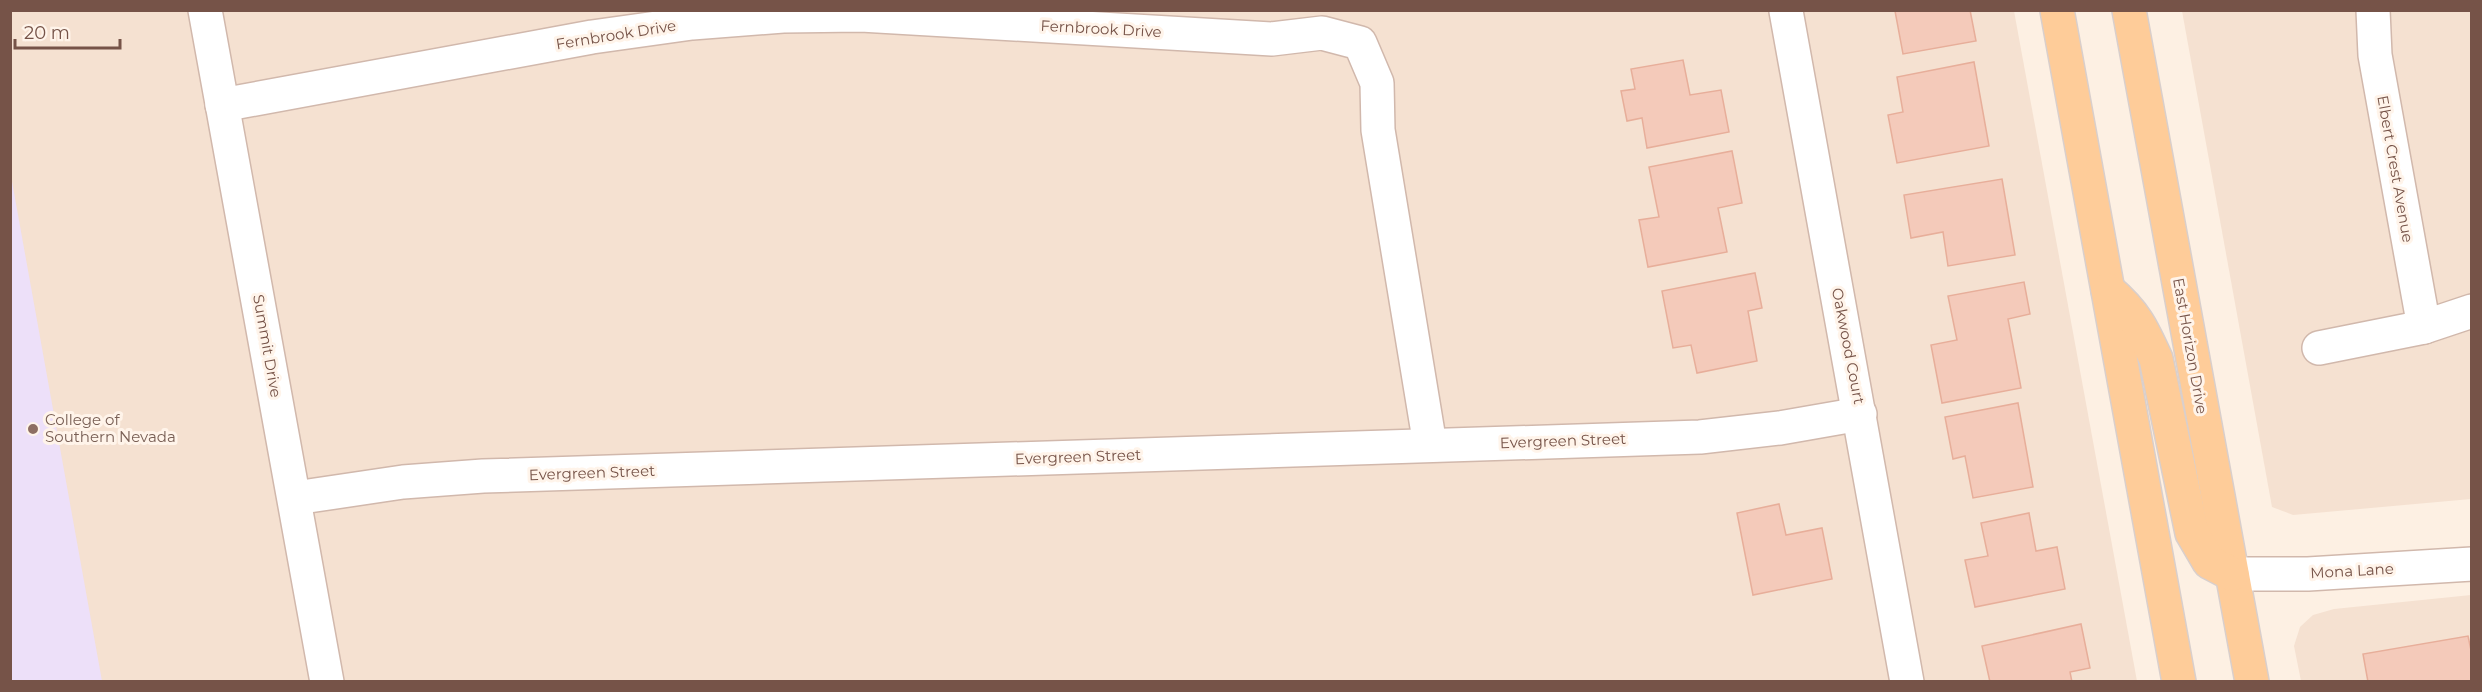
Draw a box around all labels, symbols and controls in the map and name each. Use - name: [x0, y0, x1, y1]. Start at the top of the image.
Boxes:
- scale bar: [15, 12, 120, 50]
- street label: Fernbrook Drive: [555, 16, 677, 53]
- street label: Fernbrook Drive: [1040, 16, 1162, 41]
- text: 20 m: [24, 22, 70, 44]
- street label: Elbert Crest Avenue: [2373, 94, 2418, 244]
- street label: East Horizon Drive: [2169, 276, 2212, 415]
- street label: Oakwood Court: [1828, 286, 1869, 406]
- street label: Summit Drive: [249, 293, 286, 399]
- place label: College of Southern Nevada: [45, 410, 176, 446]
- marker: College of Southern Nevada: [26, 422, 40, 436]
- street label: Evergreen Street: [1500, 429, 1626, 452]
- street label: Evergreen Street: [1015, 445, 1141, 468]
- street label: Evergreen Street: [529, 461, 655, 484]
- street label: Mona Lane: [2310, 559, 2394, 582]

